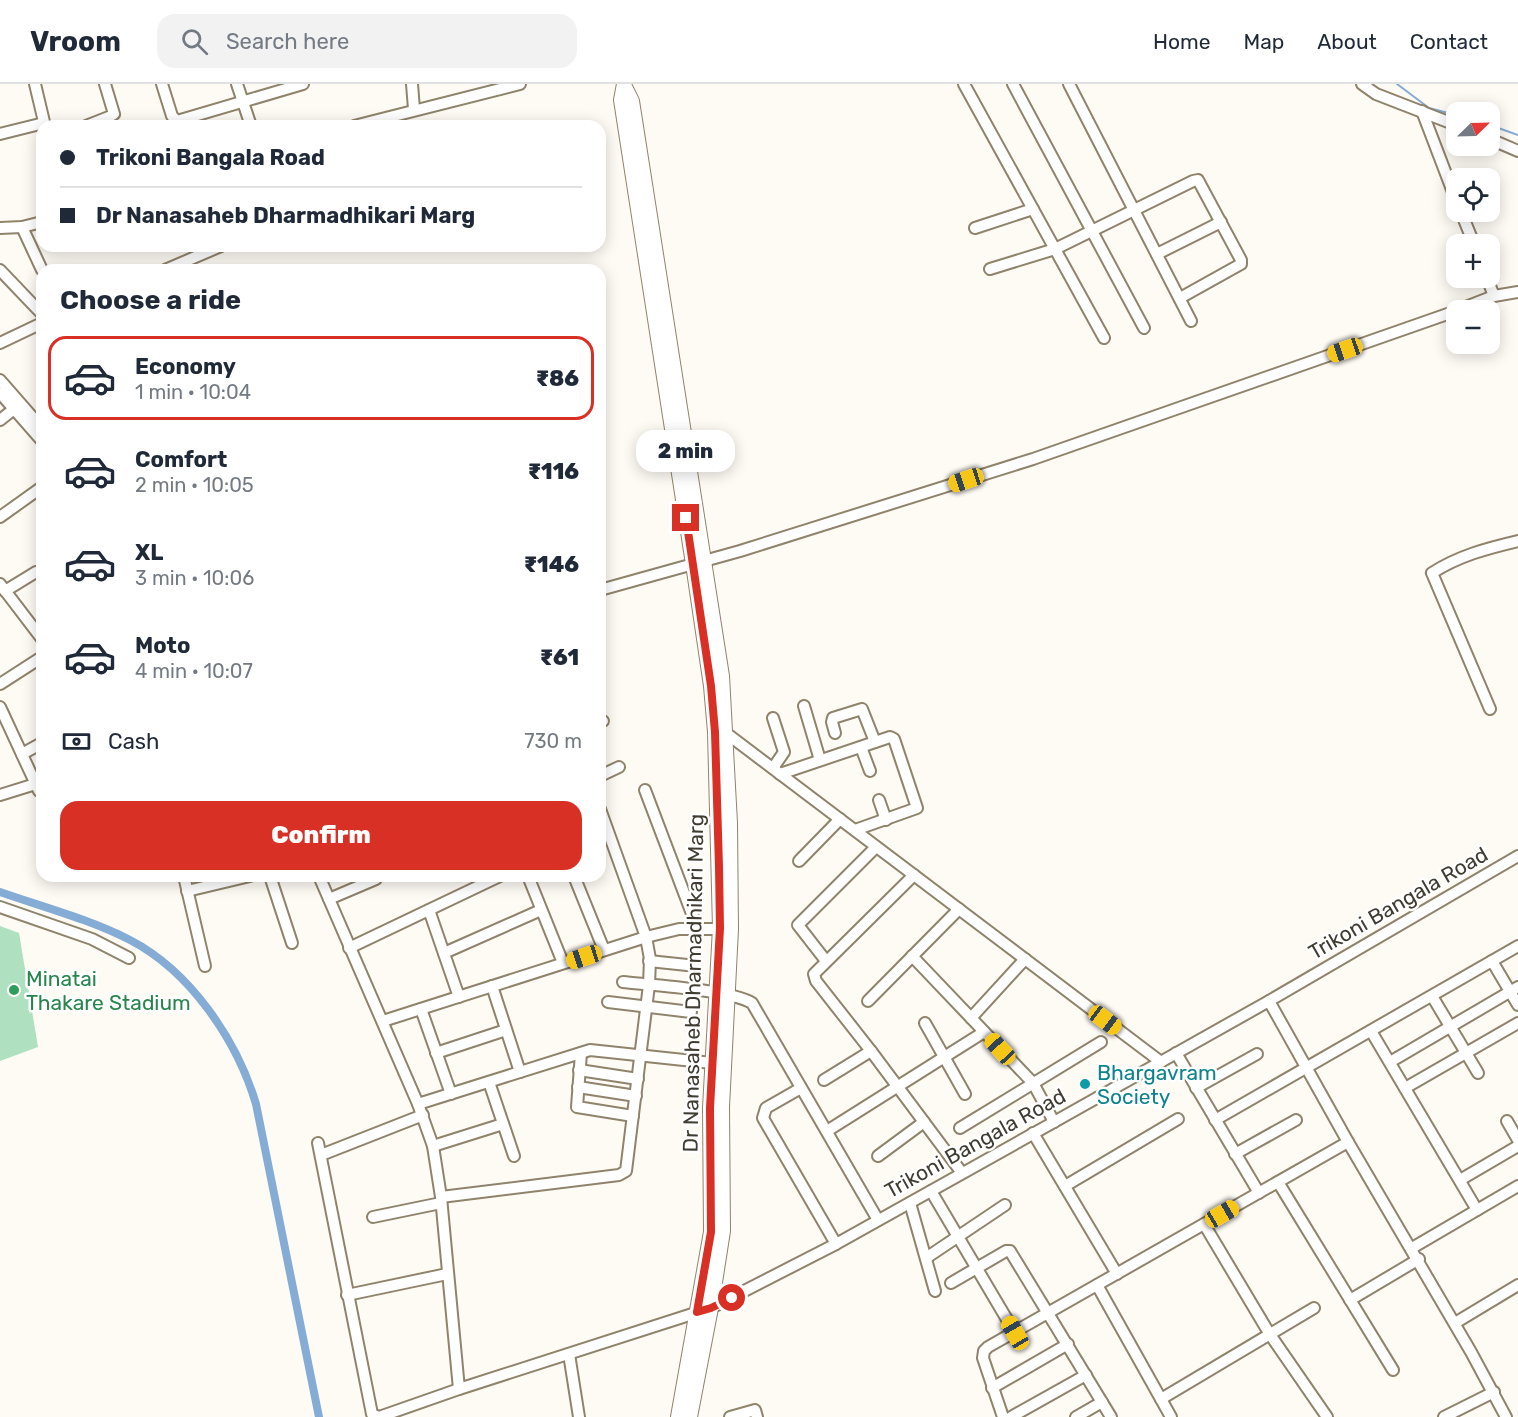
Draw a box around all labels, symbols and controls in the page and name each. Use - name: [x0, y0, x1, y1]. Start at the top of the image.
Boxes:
- search box: [157, 14, 577, 68]
- text: Vroom: [30, 25, 121, 58]
- icon: search: [178, 25, 211, 58]
- text: Search here: [226, 28, 349, 55]
- text: Home: [1153, 29, 1210, 54]
- text: Map: [1243, 29, 1284, 54]
- text: About: [1317, 29, 1377, 54]
- text: Contact: [1410, 29, 1488, 54]
- north arrow: [1446, 102, 1500, 156]
- map controls: [1446, 102, 1500, 354]
- text: Trikoni Bangala Road: [96, 144, 325, 171]
- button: locate: [1446, 168, 1500, 222]
- text: Dr Nanasaheb Dharmadhikari Marg: [96, 202, 475, 229]
- button: +: [1446, 234, 1500, 288]
- text: Choose a ride: [60, 284, 241, 316]
- button: −: [1446, 300, 1500, 354]
- car: [1325, 336, 1365, 364]
- icon: car: [63, 351, 117, 405]
- text: Economy: [135, 353, 236, 380]
- text: ₹86: [536, 365, 579, 392]
- text: 1 min · 10:04: [135, 380, 251, 404]
- callout: 2 min: [636, 431, 736, 473]
- text: 2 min: [658, 439, 713, 463]
- icon: car: [63, 444, 117, 498]
- text: Comfort: [135, 446, 227, 473]
- text: ₹116: [528, 458, 579, 485]
- car: [946, 466, 986, 494]
- text: 2 min · 10:05: [135, 473, 254, 497]
- route end: [672, 504, 699, 531]
- icon: car: [63, 537, 117, 591]
- text: XL: [135, 539, 163, 566]
- text: ₹146: [524, 551, 579, 578]
- text: 3 min · 10:06: [135, 566, 254, 590]
- icon: car: [63, 630, 117, 684]
- text: Moto: [135, 632, 190, 659]
- text: ₹61: [540, 644, 579, 671]
- text: 4 min · 10:07: [135, 659, 253, 683]
- icon: cash: [60, 725, 93, 758]
- text: Cash: [108, 728, 159, 755]
- text: 730 m: [524, 729, 582, 753]
- button: Confirm: [60, 801, 582, 870]
- street label: Dr Nanasaheb Dharmadhikari Marg: [678, 814, 708, 1152]
- street label: Trikoni Bangala Road: [1304, 841, 1492, 965]
- car: [564, 943, 604, 971]
- place label: Minatai Thakare Stadium: [26, 966, 191, 1015]
- marker: Minatai Thakare Stadium: [7, 983, 21, 997]
- car: [1085, 1002, 1125, 1038]
- car: [981, 1030, 1019, 1068]
- place label: Bhargavram Society: [1097, 1060, 1217, 1109]
- marker: Bhargavram Society: [1078, 1077, 1092, 1091]
- street label: Trikoni Bangala Road: [880, 1083, 1070, 1203]
- car: [1202, 1197, 1242, 1231]
- route start: [718, 1284, 745, 1311]
- car: [998, 1313, 1032, 1353]

